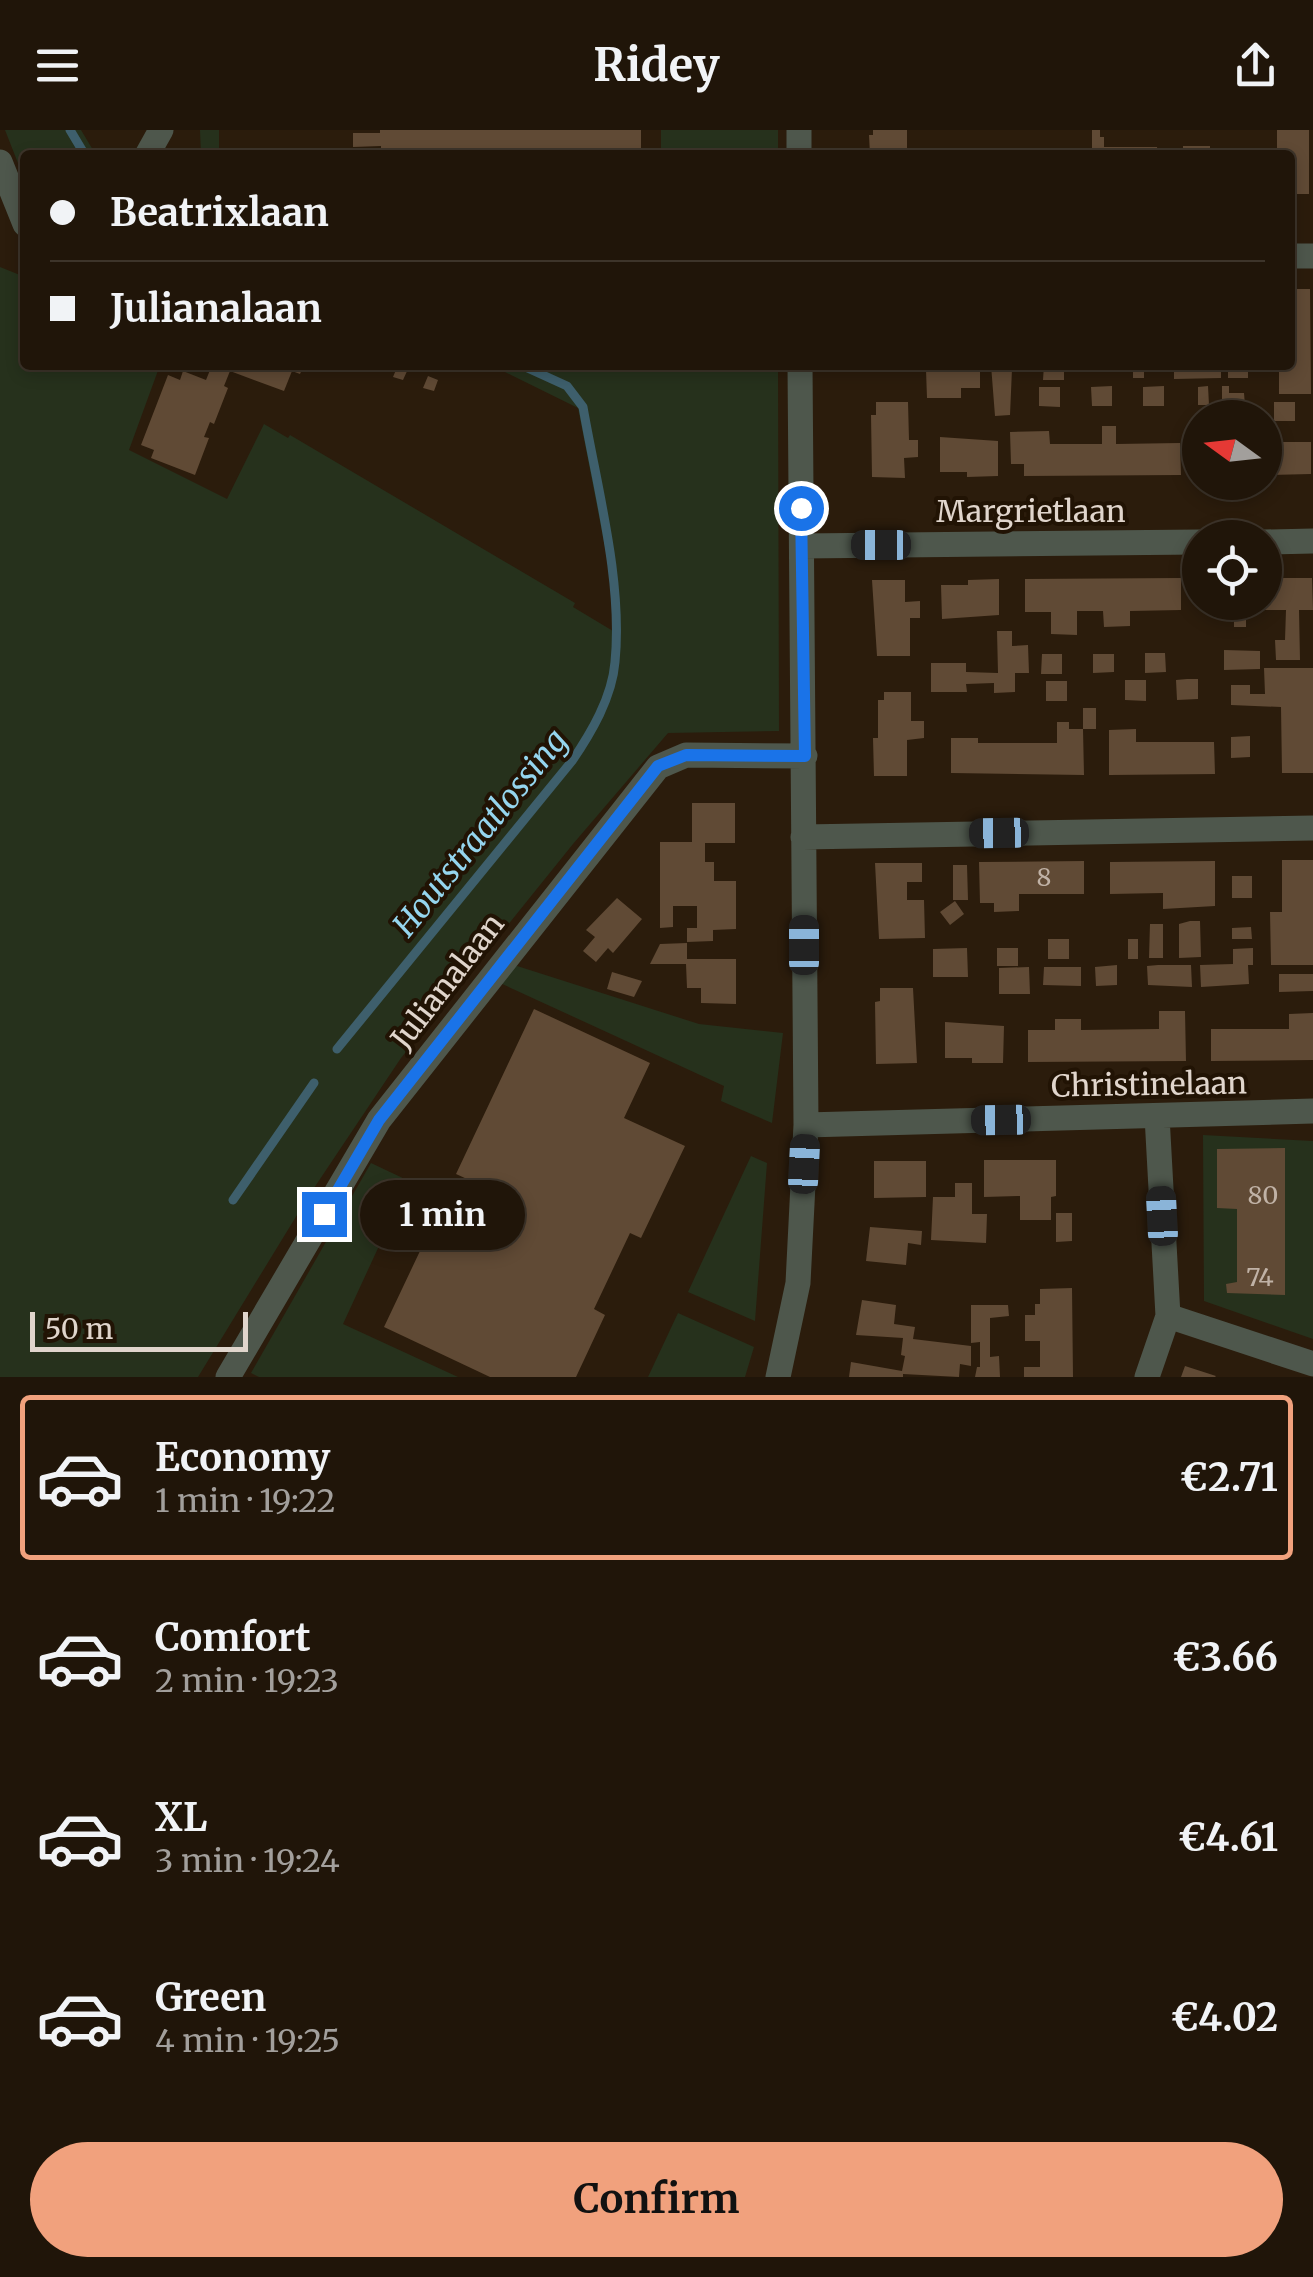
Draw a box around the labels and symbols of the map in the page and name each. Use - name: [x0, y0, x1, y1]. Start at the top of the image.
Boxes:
- north arrow: [1182, 400, 1282, 500]
- route start: [779, 486, 824, 531]
- street label: Margrietlaan: [936, 492, 1126, 530]
- car: [851, 530, 911, 560]
- water label: Houtstraatlossing: [384, 721, 576, 945]
- car: [969, 817, 1029, 849]
- house number: 8: [1037, 861, 1051, 893]
- street label: Julianalaan: [382, 906, 512, 1057]
- car: [789, 915, 819, 975]
- street label: Christinelaan: [1051, 1063, 1247, 1105]
- car: [971, 1104, 1031, 1136]
- car: [787, 1133, 821, 1195]
- callout: 1 min: [359, 1179, 524, 1249]
- house number: 80: [1248, 1179, 1278, 1211]
- car: [1145, 1185, 1179, 1247]
- route end: [302, 1192, 347, 1237]
- house number: 74: [1246, 1261, 1274, 1293]
- scale bar: [30, 1307, 248, 1352]

